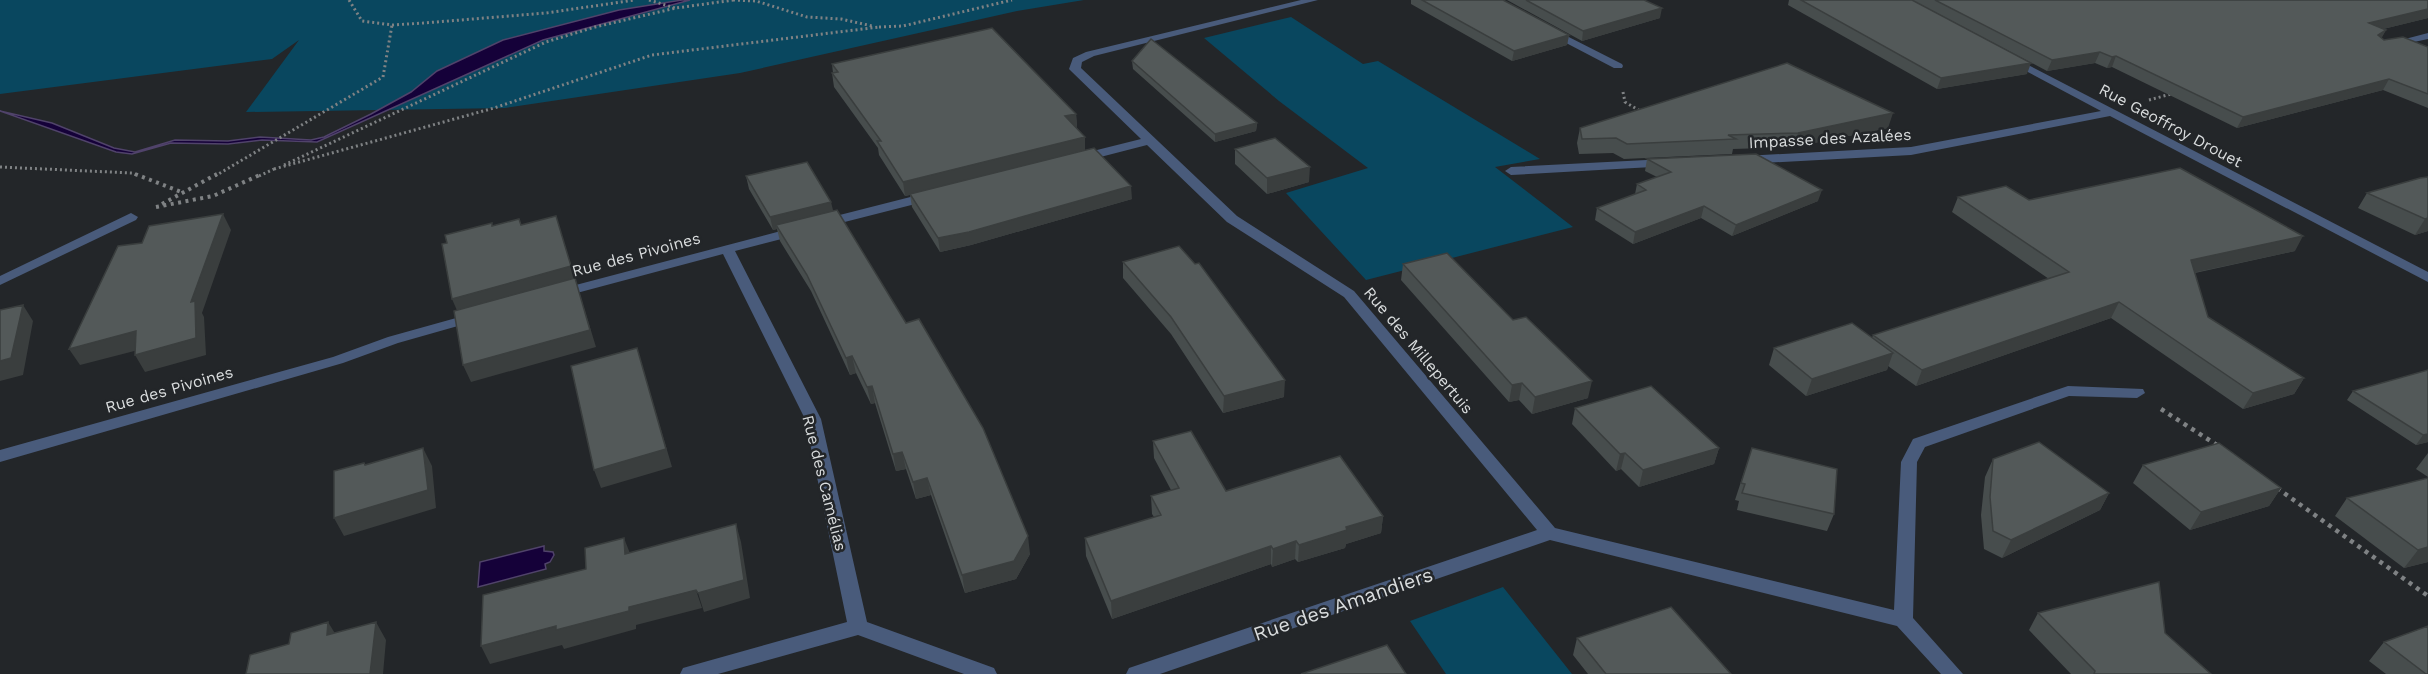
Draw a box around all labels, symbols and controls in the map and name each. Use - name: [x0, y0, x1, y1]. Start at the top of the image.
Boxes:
- street label: Rue Geoffroy Drouet: [2096, 80, 2246, 171]
- street label: Impasse des Azalées: [1748, 125, 1912, 152]
- street label: Rue des Pivoines: [570, 228, 702, 281]
- street label: Rue des Millepertuis: [1360, 283, 1477, 418]
- street label: Rue des Pivoines: [103, 362, 235, 417]
- street label: Rue des Camélias: [798, 413, 851, 553]
- street label: Rue des Amandiers: [1250, 562, 1436, 646]

